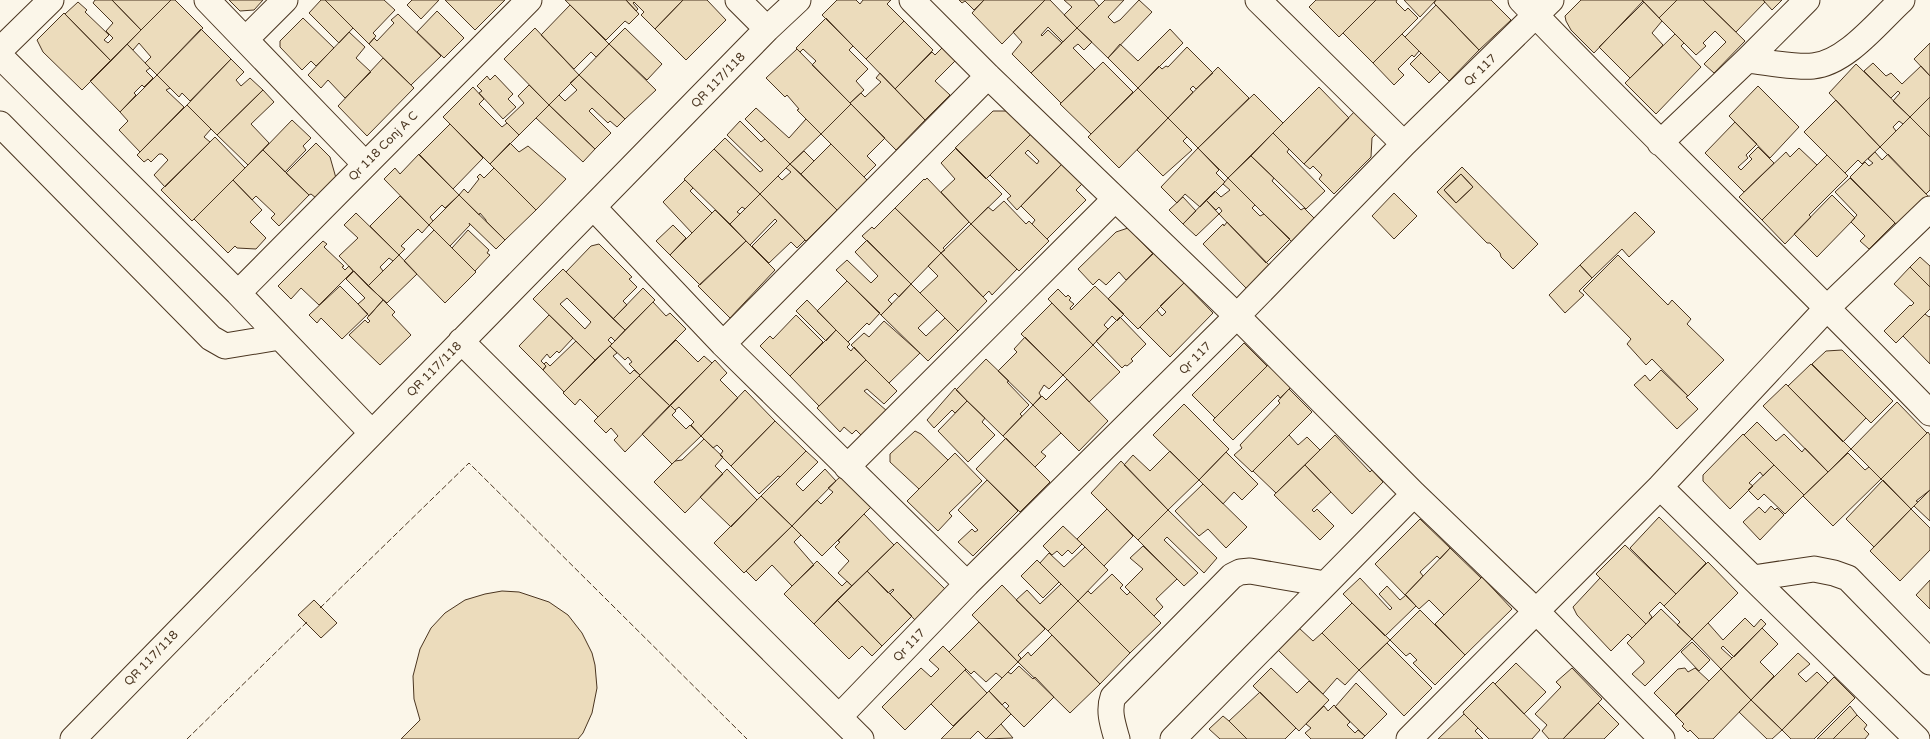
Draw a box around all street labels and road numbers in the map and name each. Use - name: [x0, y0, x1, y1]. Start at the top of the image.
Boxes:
- street label: QR 117/118: [688, 49, 748, 111]
- street label: Qr 117: [1461, 51, 1499, 89]
- street label: Qr 118 Conj A C: [345, 108, 421, 184]
- street label: QR 117/118: [404, 339, 464, 399]
- street label: Qr 117: [1176, 339, 1214, 377]
- street label: Qr 117: [890, 626, 928, 664]
- street label: QR 117/118: [121, 627, 181, 689]

